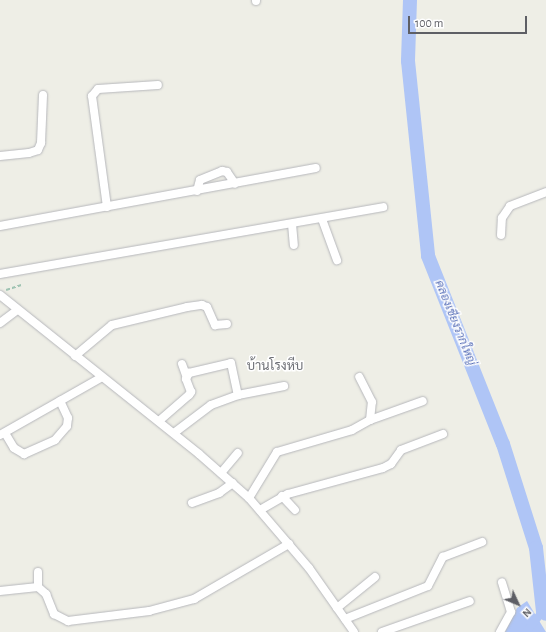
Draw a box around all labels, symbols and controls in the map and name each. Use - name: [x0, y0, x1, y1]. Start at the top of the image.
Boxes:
- scale bar: [410, 8, 529, 34]
- text: 100 m: [415, 17, 443, 29]
- water label: คลองเชียงรากใหญ่: [431, 278, 479, 368]
- district label: บ้านโรงหีบ: [247, 359, 303, 375]
- north arrow: [498, 584, 538, 624]
- text: N: [520, 606, 534, 619]

